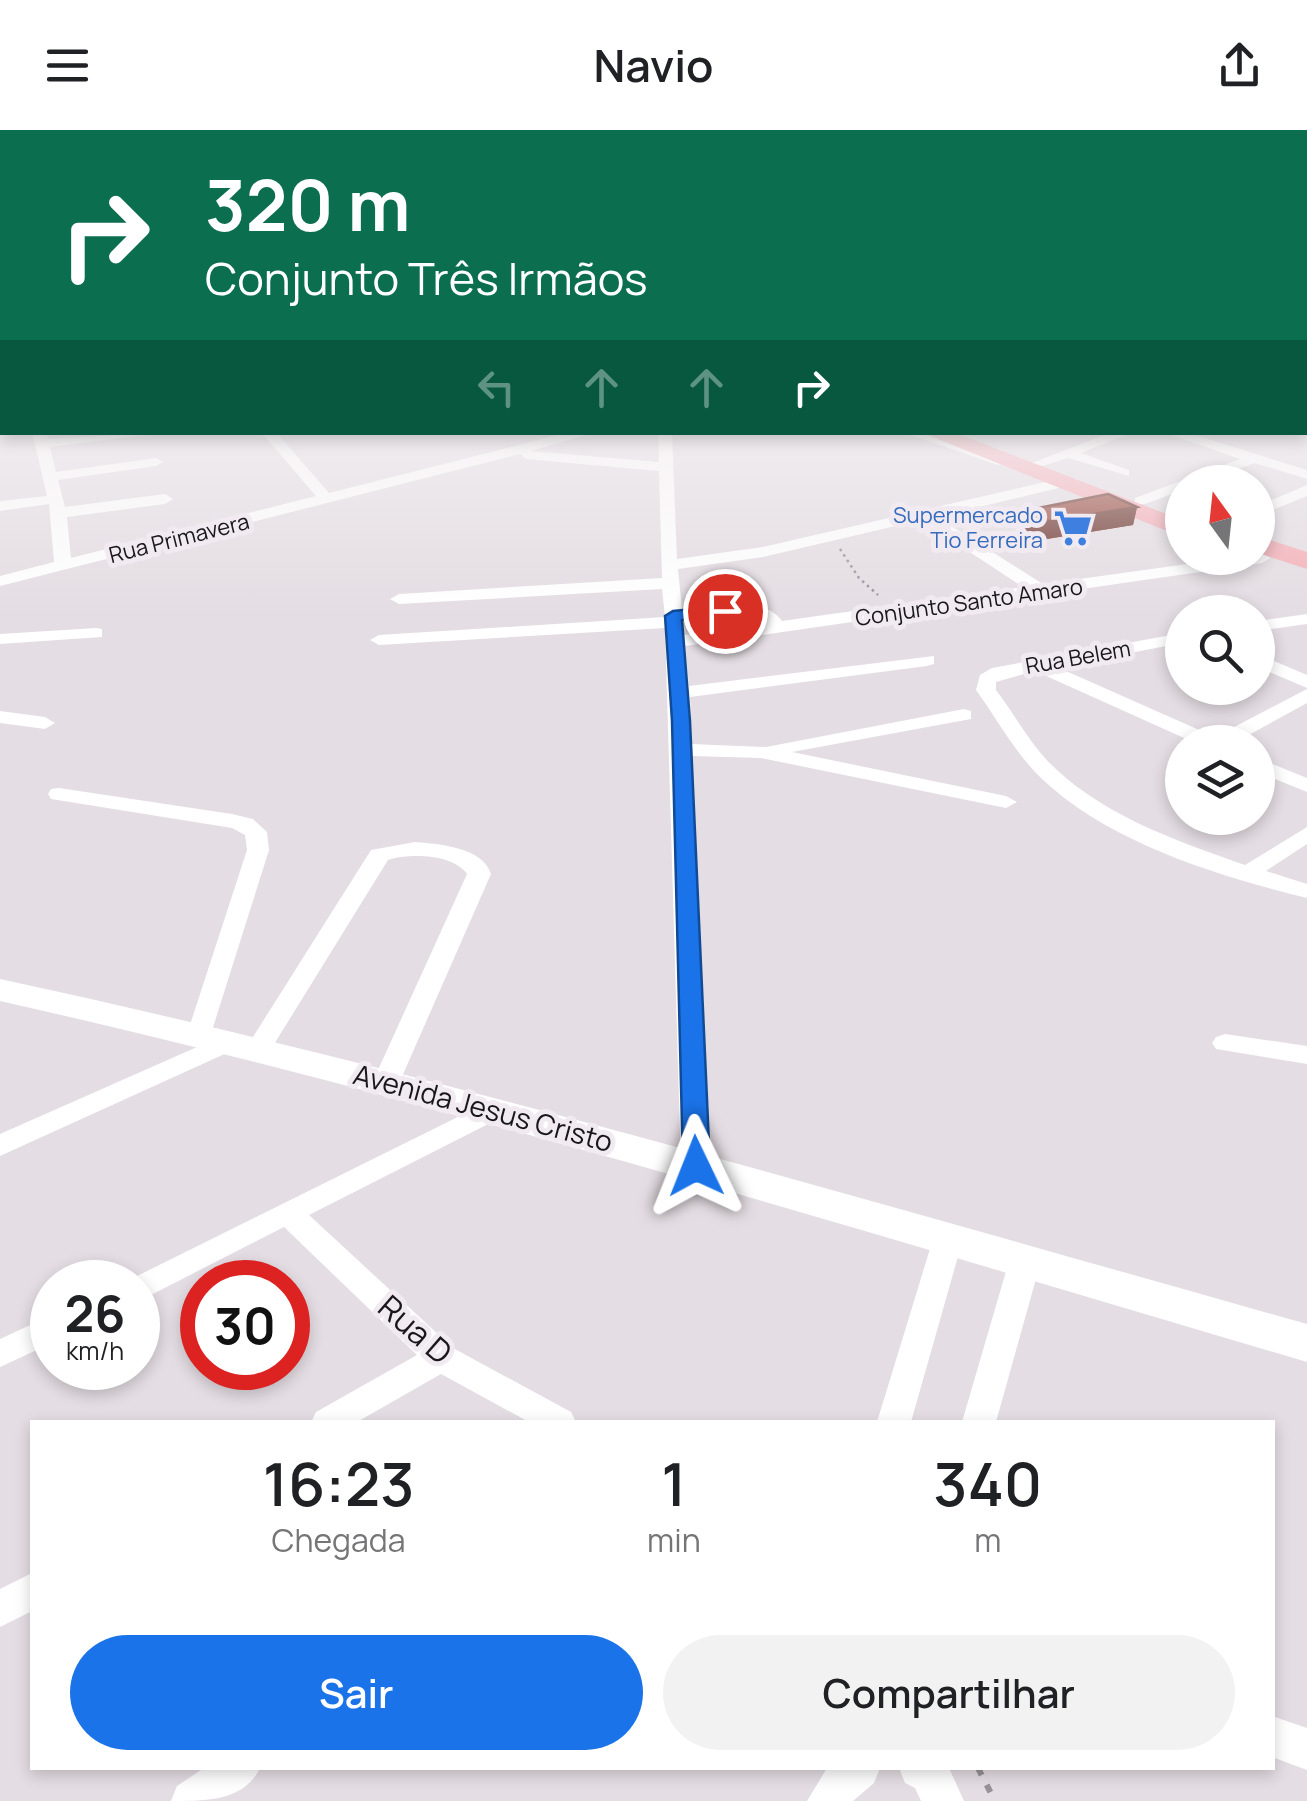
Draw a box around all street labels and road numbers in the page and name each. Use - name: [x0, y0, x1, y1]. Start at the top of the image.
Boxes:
- street label: Rua Primavera: [106, 506, 252, 570]
- street label: Conjunto Santo Amaro: [853, 571, 1085, 633]
- street label: Rua Belem: [1023, 633, 1133, 681]
- street label: Avenida Jesus Cristo: [350, 1054, 617, 1160]
- street label: Rua D: [369, 1285, 462, 1374]

